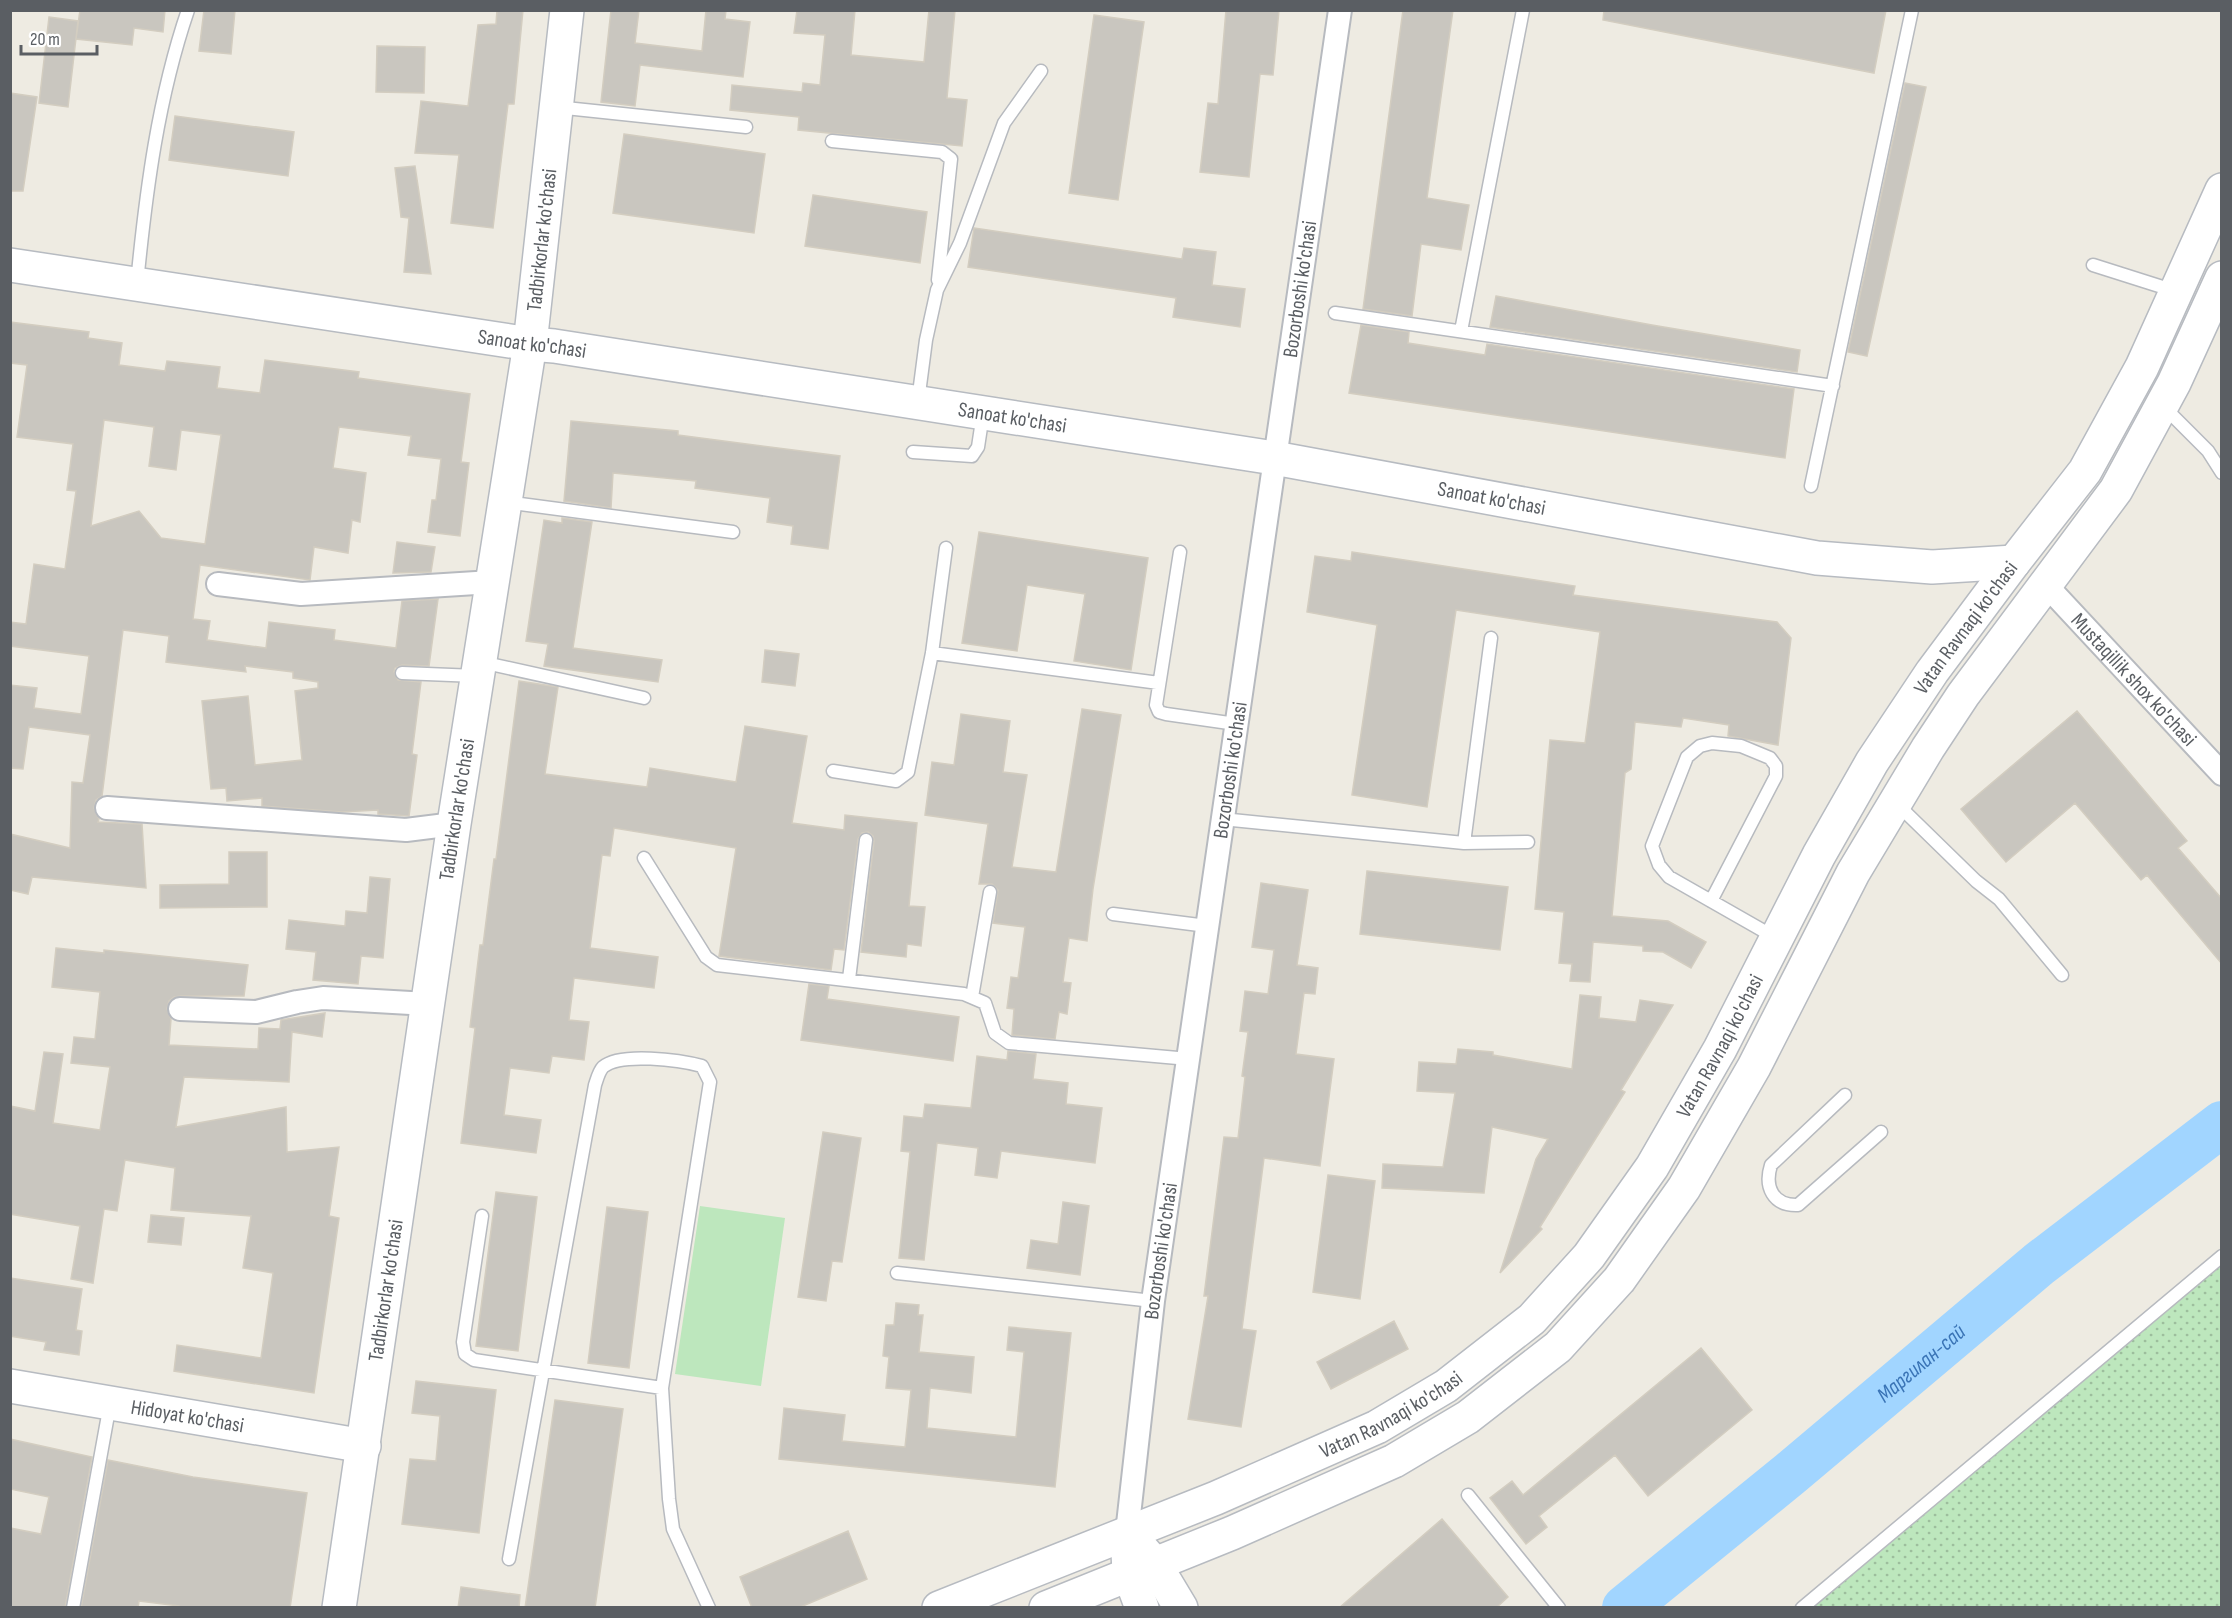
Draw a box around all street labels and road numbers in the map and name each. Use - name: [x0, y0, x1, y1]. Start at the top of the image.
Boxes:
- street label: Tadbirkorlar ko'chasi: [521, 167, 562, 313]
- street label: Bozorboshi ko'chasi: [1277, 219, 1322, 359]
- street label: Sanoat ko'chasi: [476, 324, 588, 363]
- street label: Sanoat ko'chasi: [957, 397, 1068, 438]
- street label: Sanoat ko'chasi: [1436, 476, 1548, 520]
- street label: Vatan Ravnaqi ko'chasi: [1908, 556, 2023, 699]
- street label: Mustaqillik shox ko'chasi: [2066, 608, 2202, 751]
- street label: Bozorboshi ko'chasi: [1208, 700, 1252, 840]
- street label: Tadbirkorlar ko'chasi: [433, 737, 480, 882]
- street label: Vatan Ravnaqi ko'chasi: [1671, 970, 1768, 1122]
- street label: Bozorboshi ko'chasi: [1139, 1181, 1182, 1321]
- street label: Tadbirkorlar ko'chasi: [363, 1218, 408, 1363]
- street label: Vatan Ravnaqi ko'chasi: [1316, 1366, 1467, 1463]
- street label: Hidoyat ko'chasi: [129, 1394, 246, 1438]

